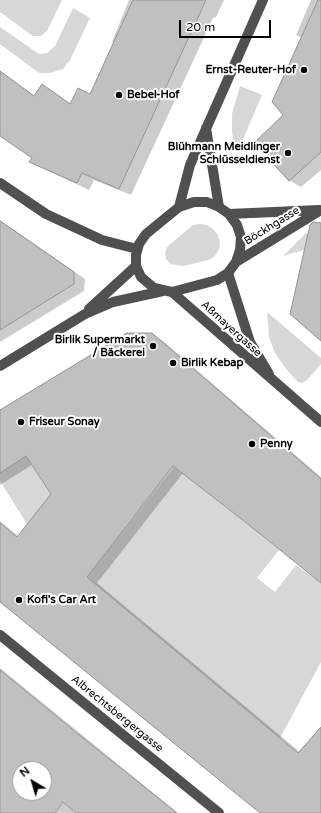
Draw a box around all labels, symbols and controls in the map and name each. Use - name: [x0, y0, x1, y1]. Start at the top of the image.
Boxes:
- scale bar: [181, 12, 273, 38]
- text: 20 m: [186, 20, 215, 34]
- place label: Ernst-Reuter-Hof: [205, 63, 296, 77]
- marker: Ernst-Reuter-Hof: [299, 65, 309, 75]
- place label: Bebel-Hof: [127, 88, 180, 102]
- marker: Bebel-Hof: [114, 90, 124, 100]
- place label: Blühmann Meidlinger Schlüsseldienst: [168, 140, 280, 166]
- marker: Blühmann Meidlinger Schlüsseldienst: [283, 148, 293, 158]
- street label: Böckhgasse: [242, 204, 302, 248]
- street label: Aßmayergasse: [198, 298, 264, 360]
- place label: Birlik Supermarkt / Bäckerei: [55, 333, 145, 359]
- marker: Birlik Supermarkt / Bäckerei: [148, 341, 158, 351]
- place label: Birlik Kebap: [181, 356, 243, 370]
- marker: Birlik Kebap: [168, 358, 178, 368]
- place label: Friseur Sonay: [29, 415, 100, 429]
- marker: Friseur Sonay: [16, 417, 26, 427]
- place label: Penny: [260, 437, 293, 451]
- marker: Penny: [247, 439, 257, 449]
- place label: Kofi's Car Art: [27, 593, 96, 607]
- marker: Kofi's Car Art: [14, 595, 24, 605]
- street label: Albrechtsbergergasse: [68, 673, 166, 755]
- north arrow: [12, 761, 52, 801]
- text: N: [17, 764, 32, 780]

